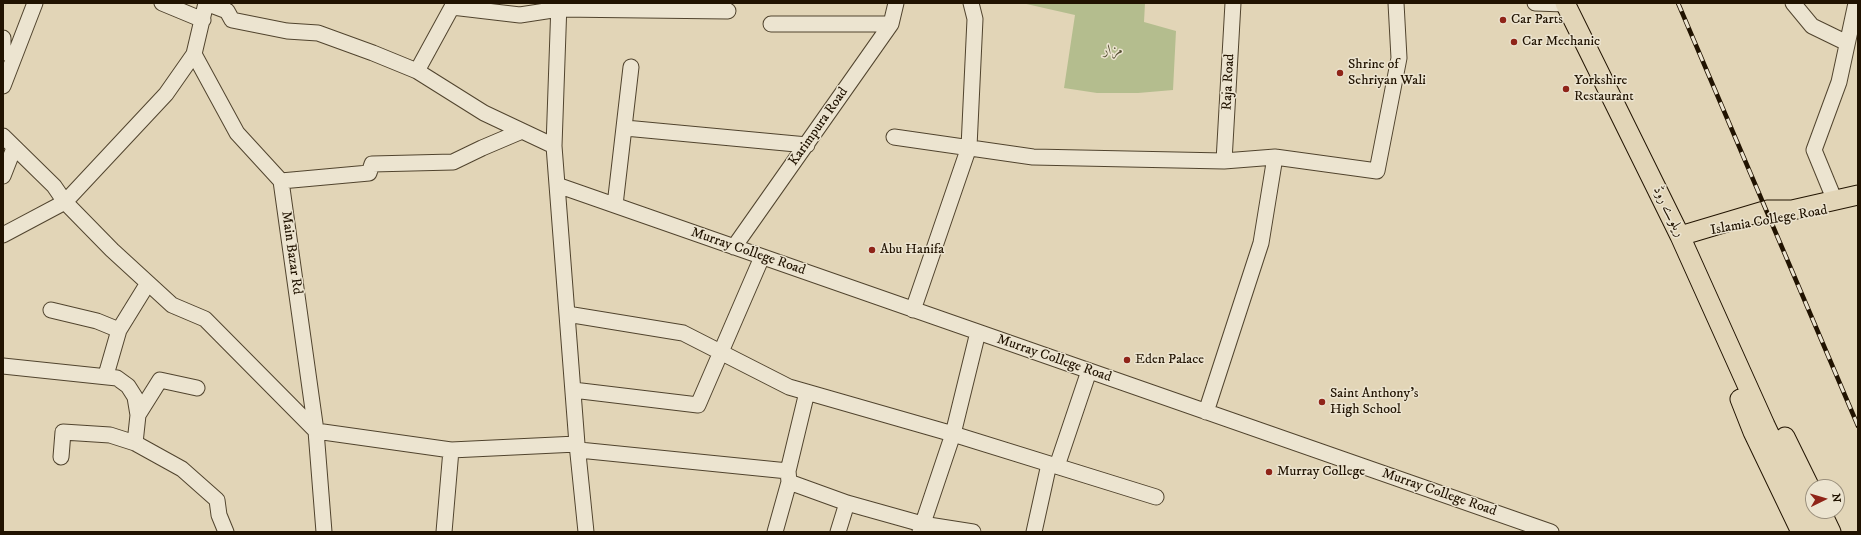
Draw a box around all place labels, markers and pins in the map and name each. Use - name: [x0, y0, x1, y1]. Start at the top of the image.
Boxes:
- place label: Car Parts: [1511, 12, 1563, 28]
- marker: Car Parts: [1498, 15, 1508, 25]
- place label: Car Mechanic: [1522, 34, 1600, 50]
- marker: Car Mechanic: [1509, 37, 1519, 47]
- place label: Shrine of Sehriyan Wali: [1348, 57, 1426, 90]
- marker: Shrine of Sehriyan Wali: [1335, 68, 1345, 78]
- place label: Yorkshire Restaurant: [1574, 73, 1634, 106]
- marker: Yorkshire Restaurant: [1561, 84, 1571, 94]
- place label: Abu Hanifa: [880, 242, 944, 258]
- marker: Abu Hanifa: [867, 245, 877, 255]
- place label: Eden Palace: [1135, 352, 1204, 368]
- marker: Eden Palace: [1122, 355, 1132, 365]
- place label: Saint Anthony's High School: [1330, 386, 1418, 418]
- marker: Saint Anthony's High School: [1317, 397, 1327, 407]
- place label: Murray College: [1277, 464, 1365, 480]
- marker: Murray College: [1264, 467, 1274, 477]

